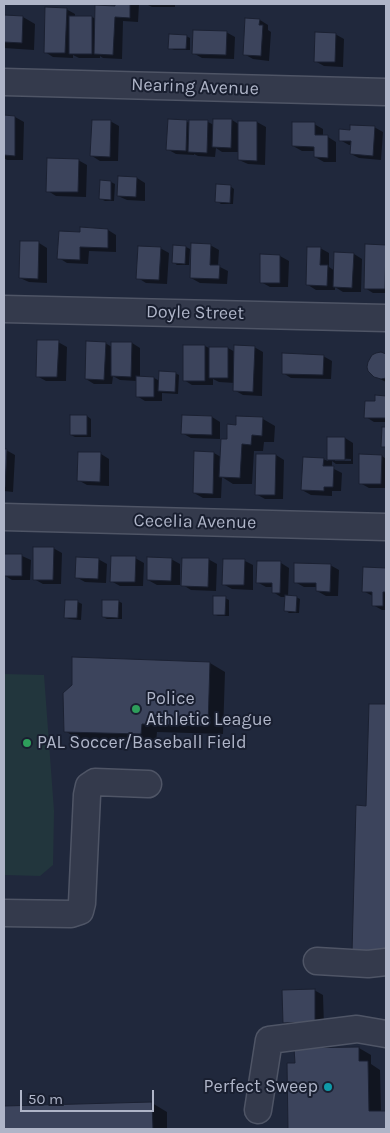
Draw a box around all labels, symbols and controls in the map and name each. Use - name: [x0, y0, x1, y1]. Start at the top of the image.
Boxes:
- street label: Nearing Avenue: [131, 74, 259, 100]
- street label: Doyle Street: [146, 301, 244, 325]
- street label: Cecelia Avenue: [134, 510, 256, 534]
- place label: Police Athletic League: [146, 688, 272, 731]
- marker: Police Athletic League: [130, 703, 142, 715]
- place label: PAL Soccer/Baseball Field: [37, 732, 247, 754]
- marker: PAL Soccer/Baseball Field: [21, 737, 33, 749]
- place label: Perfect Sweep: [204, 1076, 318, 1098]
- scale bar: [22, 1080, 156, 1112]
- marker: Perfect Sweep: [322, 1081, 334, 1093]
- text: 50 m: [28, 1090, 63, 1108]

